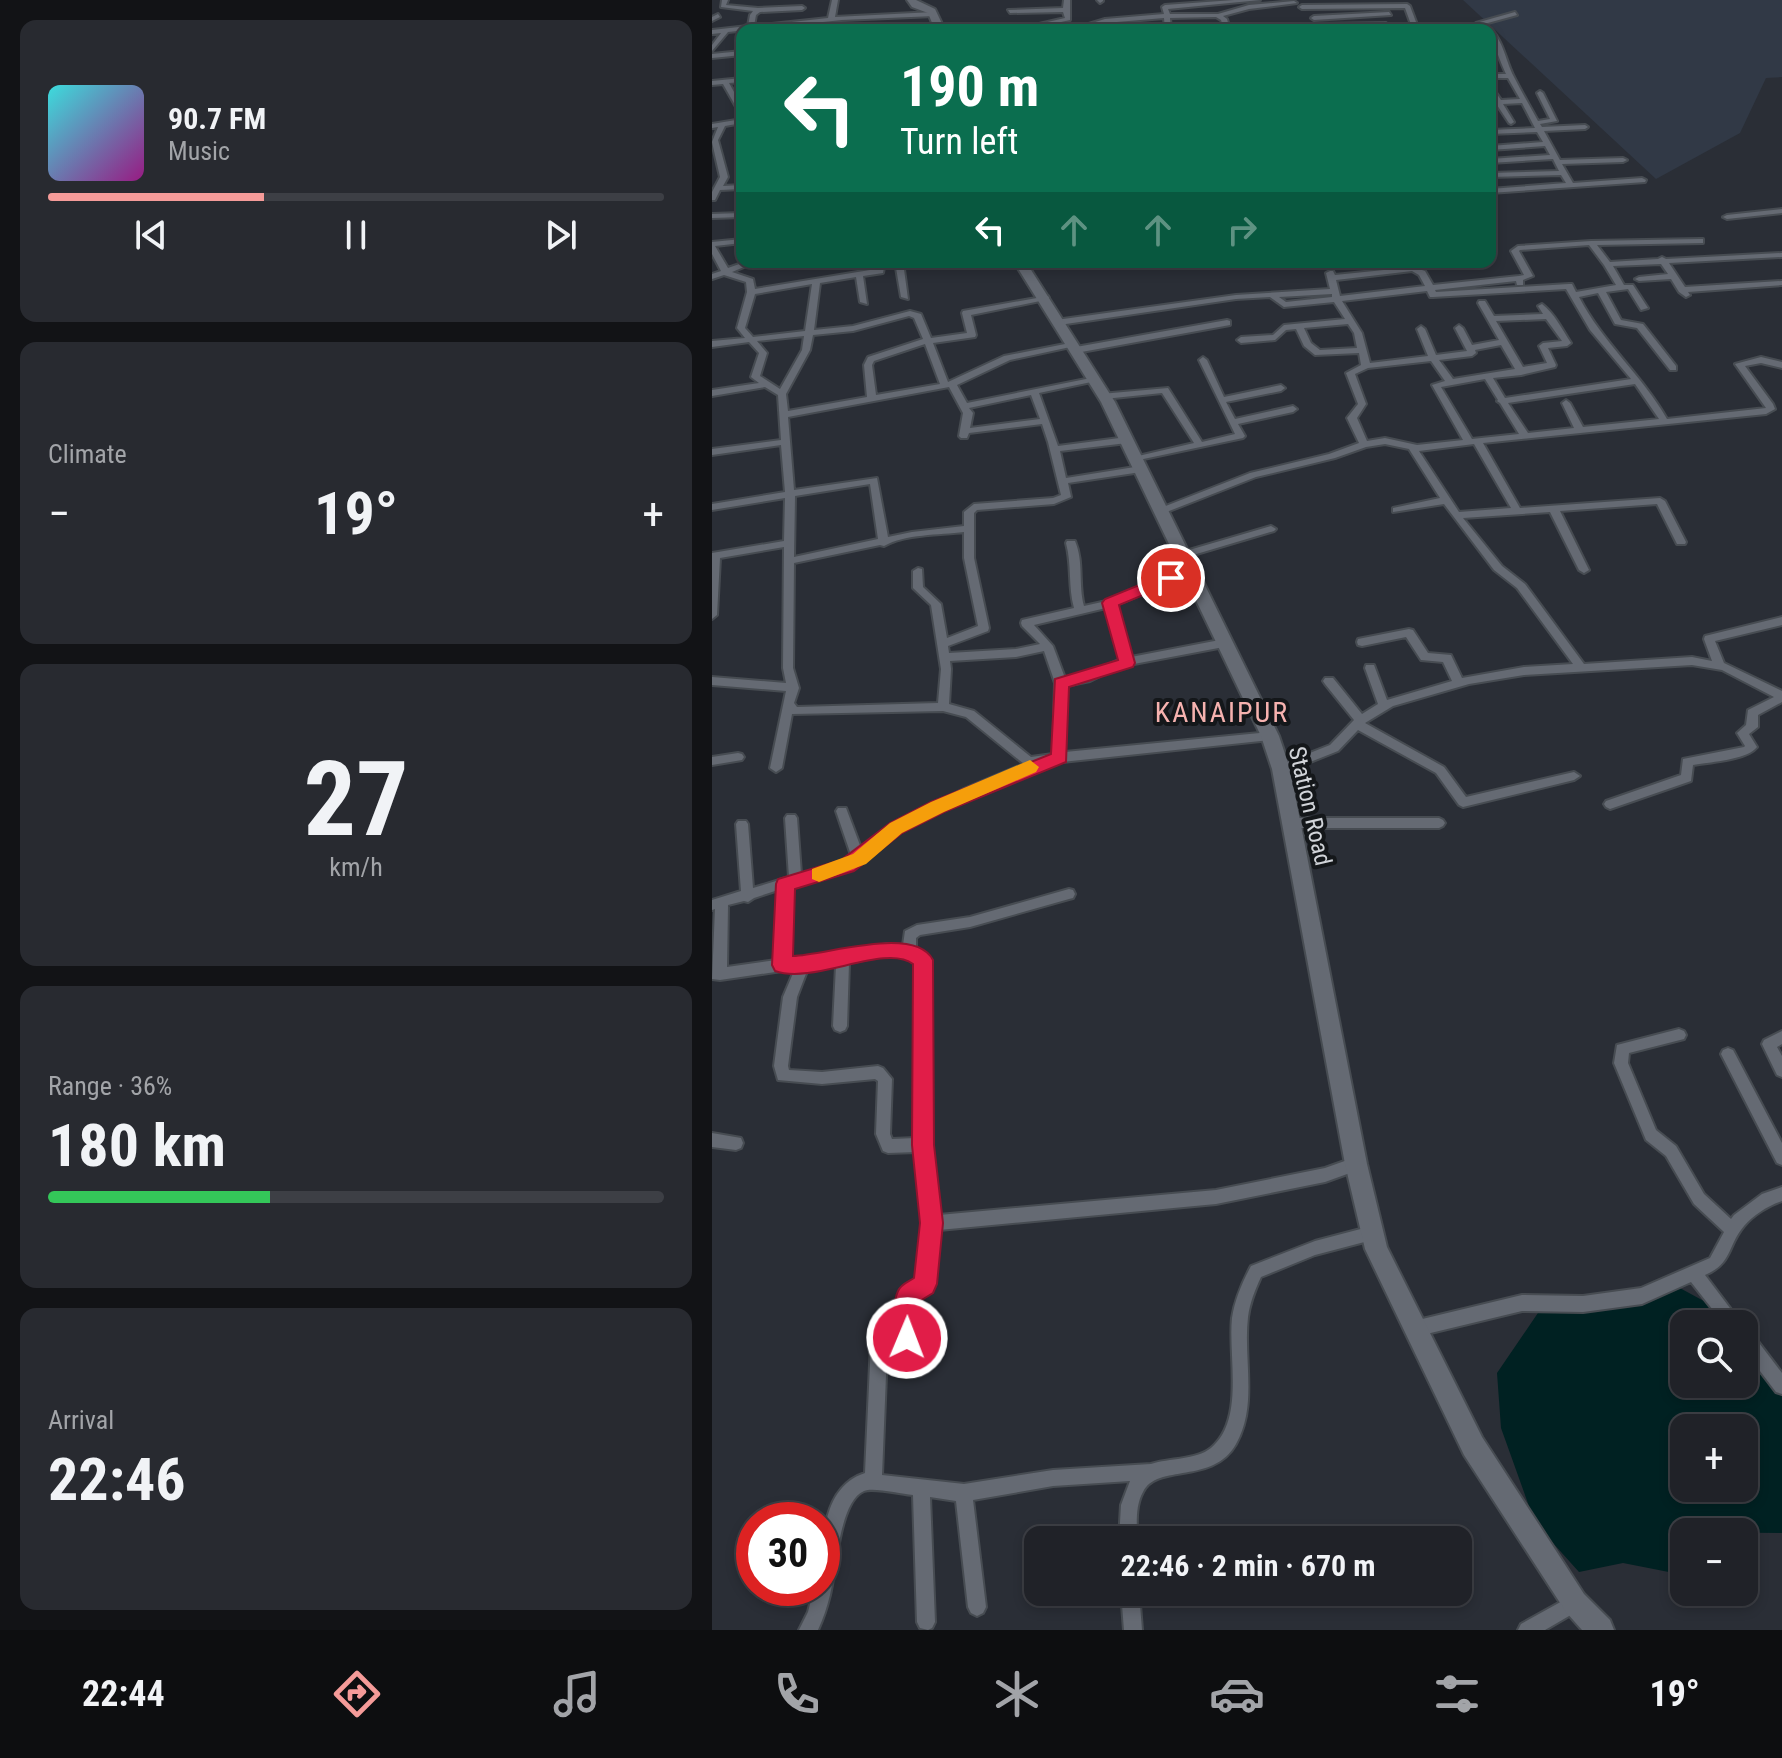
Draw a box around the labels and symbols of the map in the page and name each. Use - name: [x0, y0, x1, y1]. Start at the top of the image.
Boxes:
- pin: [1137, 544, 1205, 612]
- district label: KANAIPUR: [1155, 696, 1289, 729]
- street label: Station Road: [1283, 744, 1337, 868]
- position arrow: [865, 1296, 949, 1380]
- speed limit sign: 30: [736, 1502, 840, 1606]

